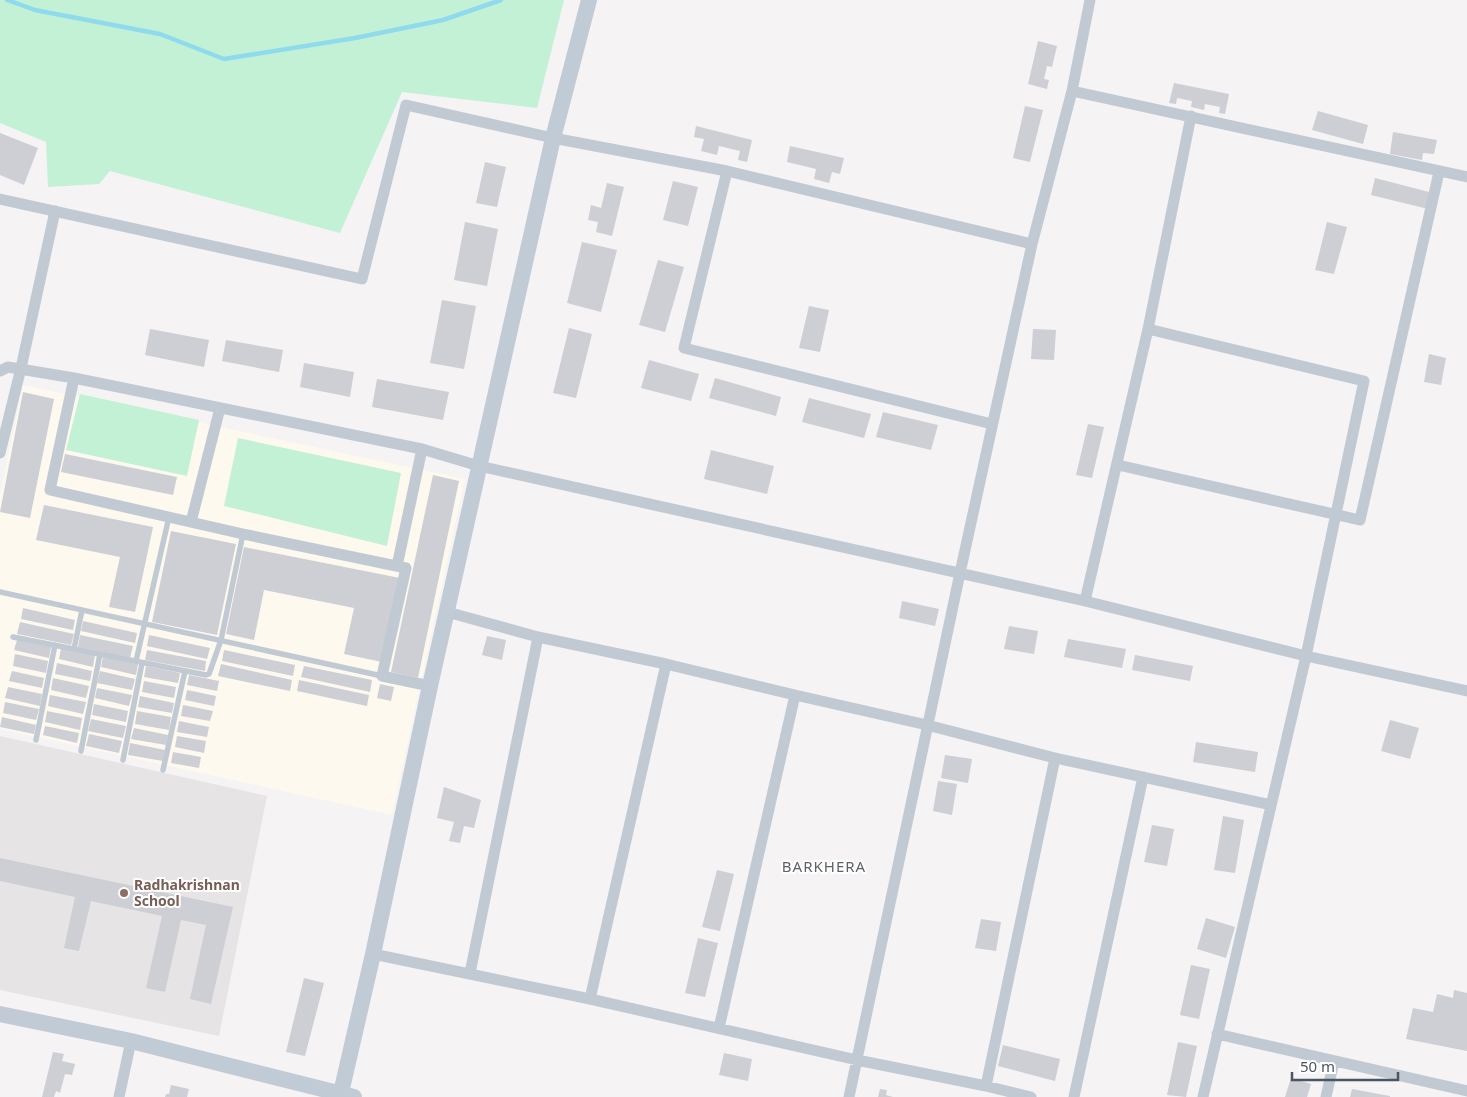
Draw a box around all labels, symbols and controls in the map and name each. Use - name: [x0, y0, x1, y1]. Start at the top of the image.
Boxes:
- district label: BARKHERA: [782, 856, 866, 876]
- place label: Radhakrishnan School: [134, 875, 240, 910]
- marker: Radhakrishnan School: [118, 887, 130, 899]
- scale bar: [1292, 1050, 1398, 1082]
- text: 50 m: [1300, 1056, 1335, 1076]

